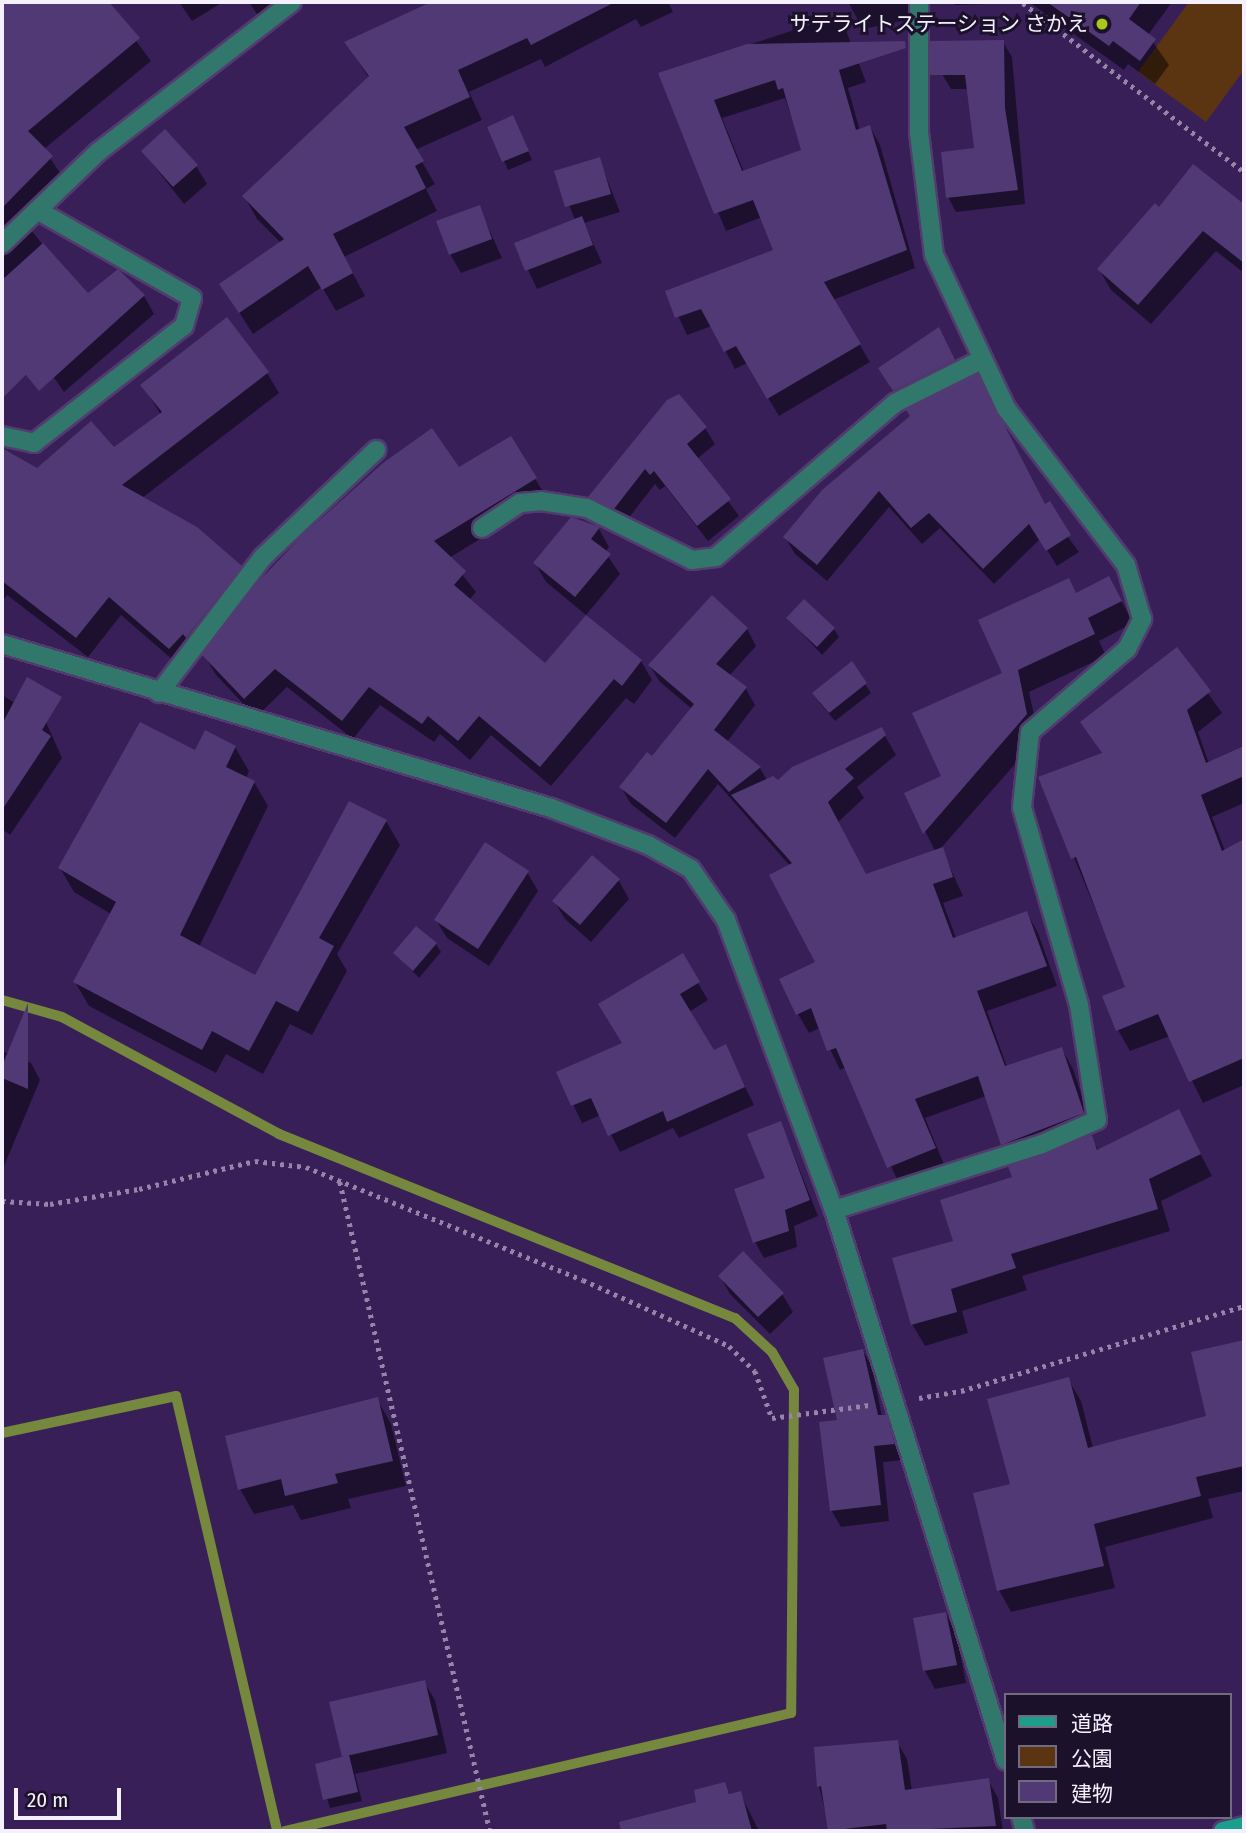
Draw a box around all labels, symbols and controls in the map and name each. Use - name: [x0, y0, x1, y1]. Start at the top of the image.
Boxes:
- place label: サテライトステーション さかえ: [789, 11, 1088, 37]
- marker: サテライトステーション さかえ: [1094, 16, 1110, 32]
- legend: [1004, 1693, 1232, 1819]
- text: 道路: [1071, 1711, 1113, 1737]
- text: 公園: [1071, 1746, 1113, 1772]
- scale bar: [18, 1773, 124, 1817]
- text: 建物: [1071, 1781, 1113, 1807]
- text: 20 m: [27, 1787, 68, 1813]

